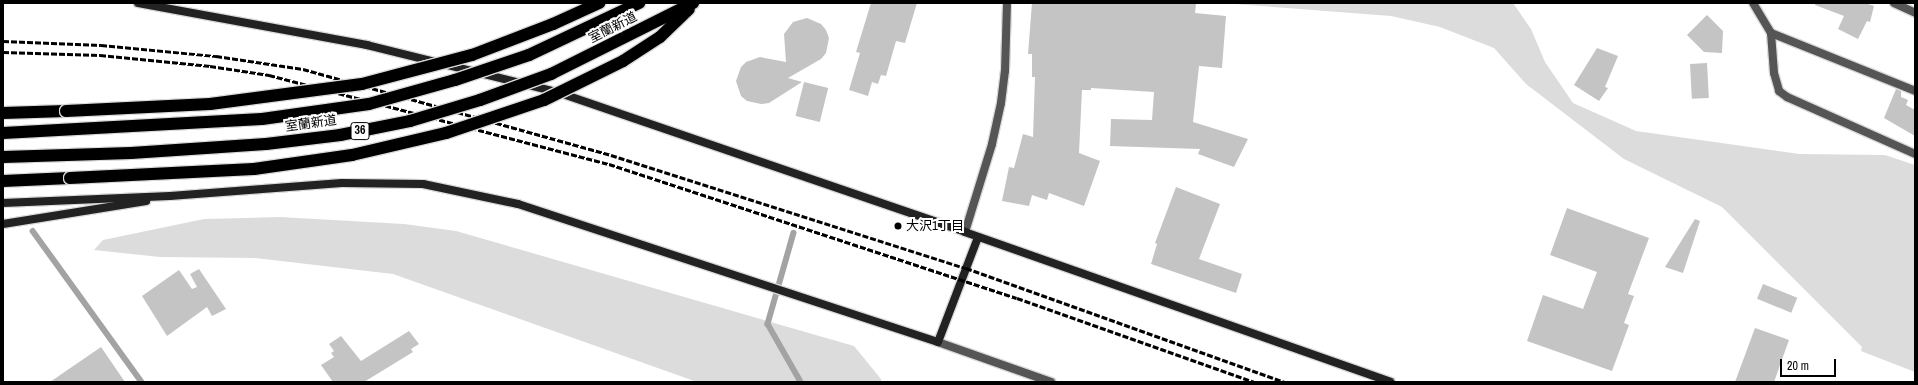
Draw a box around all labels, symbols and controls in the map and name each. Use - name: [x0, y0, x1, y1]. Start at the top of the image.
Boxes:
- street label: 室蘭新道: [586, 9, 640, 47]
- street label: 室蘭新道: [284, 113, 338, 135]
- road number: 36: [350, 121, 370, 141]
- place label: 大沢1丁目: [906, 218, 964, 234]
- marker: 大沢1丁目: [893, 221, 903, 231]
- scale bar: [1782, 351, 1838, 377]
- text: 20 m: [1787, 358, 1809, 374]

